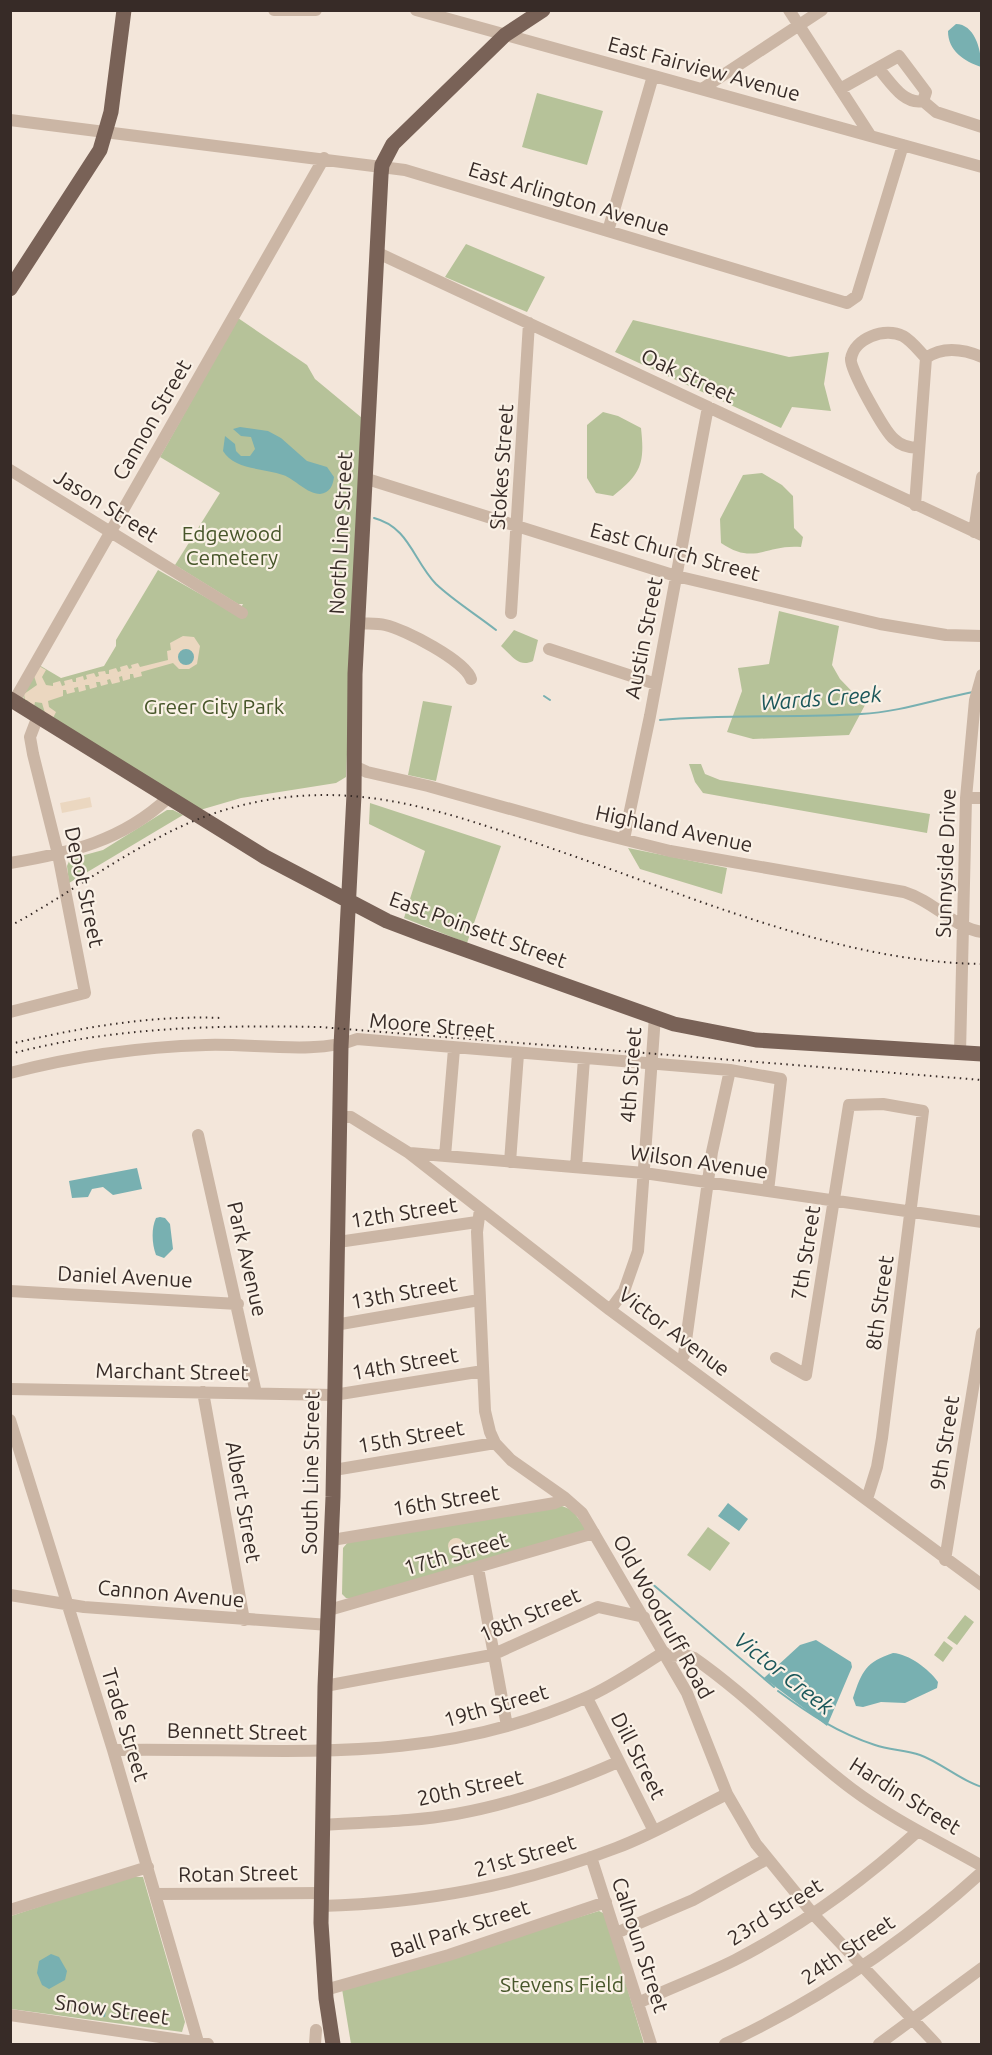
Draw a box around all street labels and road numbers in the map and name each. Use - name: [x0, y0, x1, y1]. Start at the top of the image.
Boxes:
- street label: East Fairview Avenue: [605, 31, 803, 105]
- street label: East Arlington Avenue: [466, 156, 673, 240]
- street label: Oak Street: [638, 343, 739, 407]
- street label: Cannon Street: [107, 355, 195, 484]
- street label: Stokes Street: [485, 403, 517, 531]
- street label: North Line Street: [324, 451, 356, 615]
- street label: Jason Street: [50, 464, 163, 547]
- street label: East Church Street: [588, 517, 763, 585]
- street label: Austin Street: [619, 575, 667, 701]
- street label: Sunnyside Drive: [930, 788, 960, 938]
- street label: Highland Avenue: [593, 800, 755, 856]
- street label: Depot Street: [60, 824, 109, 949]
- street label: East Poinsett Street: [386, 886, 570, 972]
- street label: Moore Street: [368, 1008, 496, 1042]
- street label: 4th Street: [615, 1026, 645, 1123]
- street label: Wilson Avenue: [628, 1139, 770, 1183]
- street label: 12th Street: [349, 1192, 459, 1232]
- street label: Park Avenue: [223, 1199, 273, 1319]
- street label: 7th Street: [786, 1204, 824, 1302]
- street label: 8th Street: [860, 1254, 898, 1352]
- street label: Daniel Avenue: [57, 1260, 193, 1292]
- street label: 13th Street: [349, 1271, 459, 1313]
- street label: Victor Avenue: [614, 1282, 735, 1381]
- street label: 14th Street: [350, 1342, 460, 1384]
- street label: Marchant Street: [95, 1358, 249, 1384]
- street label: South Line Street: [297, 1391, 323, 1555]
- street label: 9th Street: [925, 1394, 963, 1492]
- street label: 15th Street: [356, 1415, 466, 1457]
- street label: Albert Street: [222, 1439, 266, 1564]
- street label: 16th Street: [391, 1480, 501, 1520]
- street label: 17th Street: [401, 1527, 511, 1579]
- street label: Old Woodruff Road: [609, 1530, 719, 1703]
- street label: Cannon Avenue: [97, 1575, 246, 1611]
- street label: 18th Street: [476, 1582, 584, 1646]
- street label: Trade Street: [97, 1665, 155, 1784]
- street label: 19th Street: [441, 1679, 551, 1731]
- street label: Dill Street: [607, 1708, 671, 1803]
- street label: Bennett Street: [167, 1718, 307, 1744]
- street label: Hardin Street: [846, 1752, 965, 1839]
- street label: 20th Street: [415, 1764, 525, 1810]
- street label: 21st Street: [471, 1829, 578, 1881]
- street label: Rotan Street: [178, 1860, 298, 1886]
- street label: 23rd Street: [723, 1873, 826, 1950]
- street label: Calhoun Street: [608, 1874, 674, 2015]
- street label: Ball Park Street: [387, 1894, 532, 1962]
- street label: 24th Street: [796, 1909, 899, 1989]
- street label: Snow Street: [54, 1989, 171, 2029]

